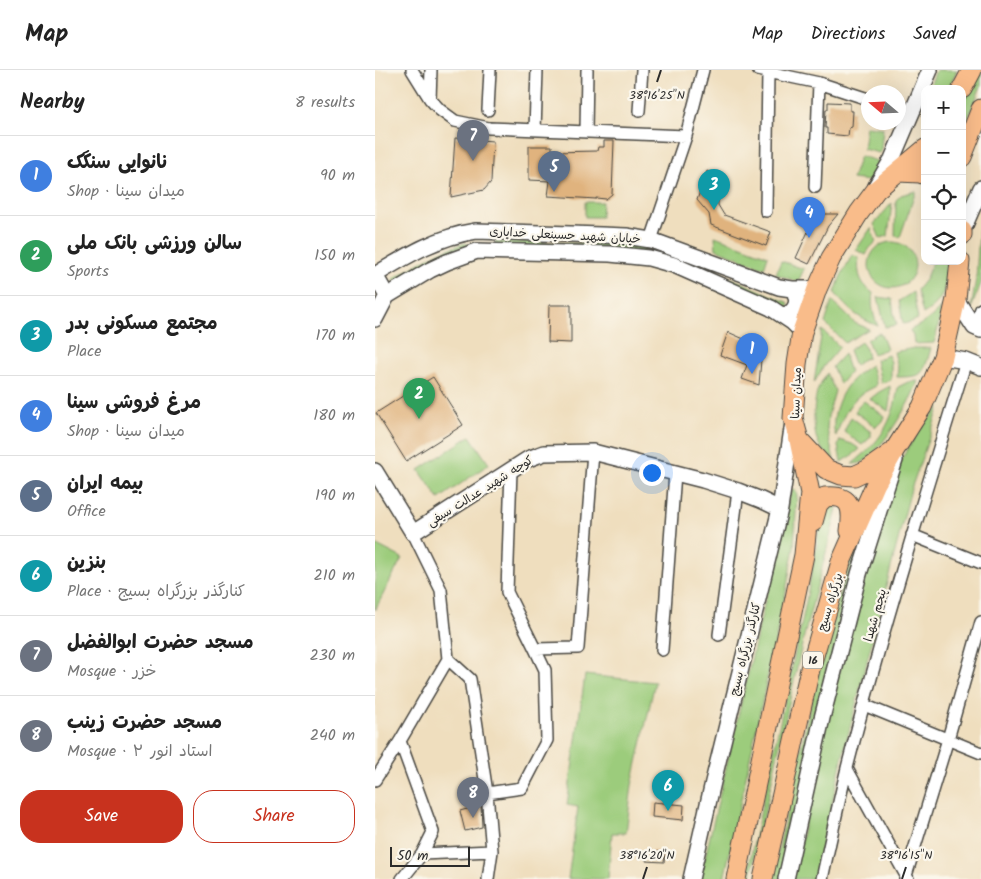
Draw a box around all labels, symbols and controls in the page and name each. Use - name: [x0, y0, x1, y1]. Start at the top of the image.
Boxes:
- text: Map: [25, 15, 68, 54]
- text: Map: [751, 20, 783, 49]
- text: Directions: [811, 20, 885, 49]
- text: Saved: [913, 20, 956, 49]
- north arrow: [861, 85, 906, 130]
- map controls: [921, 85, 966, 265]
- button: +: [921, 85, 966, 130]
- text: Nearby: [20, 86, 85, 119]
- text: 38°16'25"N: [629, 86, 685, 105]
- text: 8 results: [295, 90, 355, 115]
- pin: 7: [457, 120, 489, 161]
- button: −: [921, 130, 966, 175]
- text: نانوایی سنگک: [67, 148, 169, 178]
- pin: 5: [538, 151, 570, 192]
- text: 1: [34, 163, 38, 188]
- text: 90 m: [320, 163, 355, 188]
- pin: 3: [698, 169, 730, 210]
- button: locate: [921, 175, 966, 220]
- text: Shop · میدان سینا: [67, 179, 185, 204]
- pin: 4: [793, 197, 825, 238]
- button: layers: [921, 220, 966, 265]
- street label: خیابان شهید حسینعلی خدایاری: [489, 222, 641, 249]
- text: سالن ورزشی بانک ملی: [67, 229, 242, 259]
- text: 2: [31, 243, 41, 268]
- text: 150 m: [314, 243, 355, 268]
- text: Sports: [67, 259, 109, 284]
- text: مجتمع مسکونی بدر: [67, 309, 218, 339]
- text: 3: [32, 323, 40, 348]
- text: 170 m: [315, 323, 355, 348]
- pin: 1: [736, 333, 768, 374]
- text: Place: [67, 339, 101, 364]
- street label: میدان سینا: [786, 367, 807, 419]
- pin: 2: [403, 378, 435, 419]
- text: مرغ فروشی سینا: [67, 388, 201, 418]
- text: 4: [32, 403, 40, 428]
- text: 180 m: [313, 403, 355, 428]
- text: Shop · میدان سینا: [67, 419, 185, 444]
- street label: کوچه شهید عدالت سیفی: [423, 451, 537, 532]
- your location: [639, 460, 665, 486]
- text: بیمه ایران: [67, 469, 143, 499]
- text: 5: [32, 483, 40, 508]
- text: 190 m: [315, 483, 355, 508]
- text: Office: [67, 499, 106, 524]
- text: بنزین: [67, 548, 106, 578]
- text: 6: [32, 563, 40, 588]
- text: 210 m: [314, 563, 355, 588]
- street label: بزرگراه بسیج: [813, 571, 848, 634]
- text: Place · کنارگذر بزرگراه بسیج: [67, 579, 245, 604]
- street label: پنجم شهدا: [859, 586, 892, 644]
- street label: کنارگذر بزرگراه بسیج: [725, 601, 766, 698]
- text: مسجد حضرت ابوالفضل: [67, 628, 254, 658]
- text: 7: [32, 643, 40, 668]
- text: 230 m: [309, 643, 355, 668]
- road number: 16: [803, 652, 823, 668]
- text: Mosque · خزر: [67, 659, 157, 684]
- text: مسجد حضرت زینب: [67, 708, 222, 738]
- text: 8: [31, 723, 41, 748]
- text: 240 m: [310, 723, 355, 748]
- text: Mosque · استاد انور ۲: [67, 739, 212, 764]
- pin: 6: [652, 770, 684, 811]
- pin: 8: [457, 777, 489, 818]
- button: Save: [20, 790, 183, 843]
- button: Share: [193, 790, 355, 843]
- scale bar: [390, 844, 470, 867]
- text: 50 m: [397, 845, 428, 867]
- text: 38°16'20"N: [619, 846, 675, 865]
- text: 38°16'15"N: [880, 846, 932, 865]

